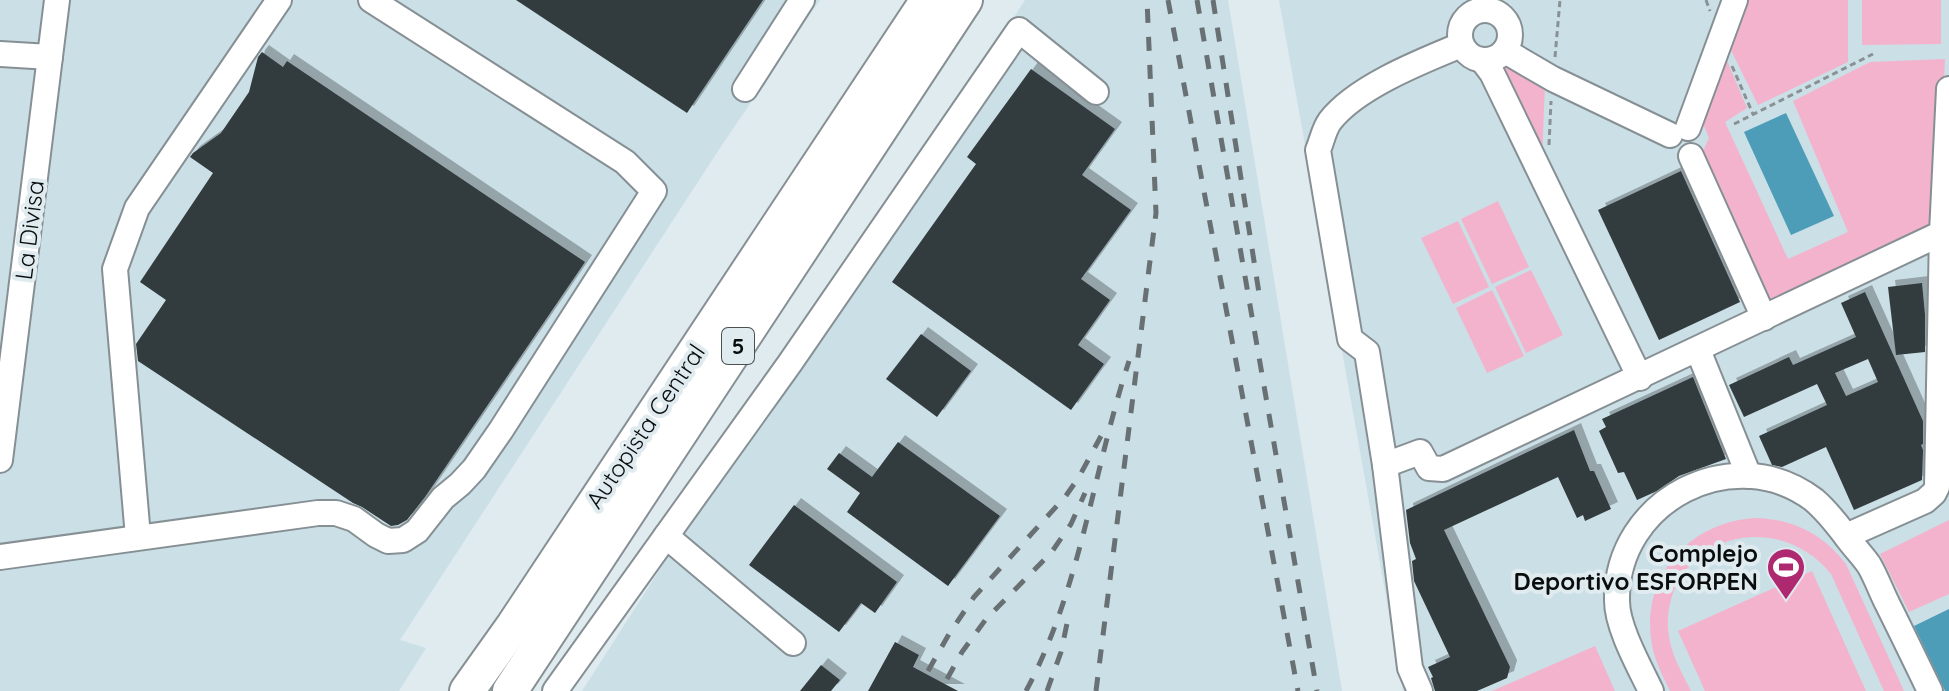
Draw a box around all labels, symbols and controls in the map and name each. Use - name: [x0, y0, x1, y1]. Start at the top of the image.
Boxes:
- street label: La Divisa: [8, 178, 50, 282]
- road number: 5: [722, 328, 754, 364]
- street label: Autopista Central: [579, 338, 711, 514]
- place label: Complejo Deportivo ESFORPEN: [1514, 538, 1758, 596]
- sports icon: Complejo Deportivo ESFORPEN: [1765, 546, 1807, 601]

